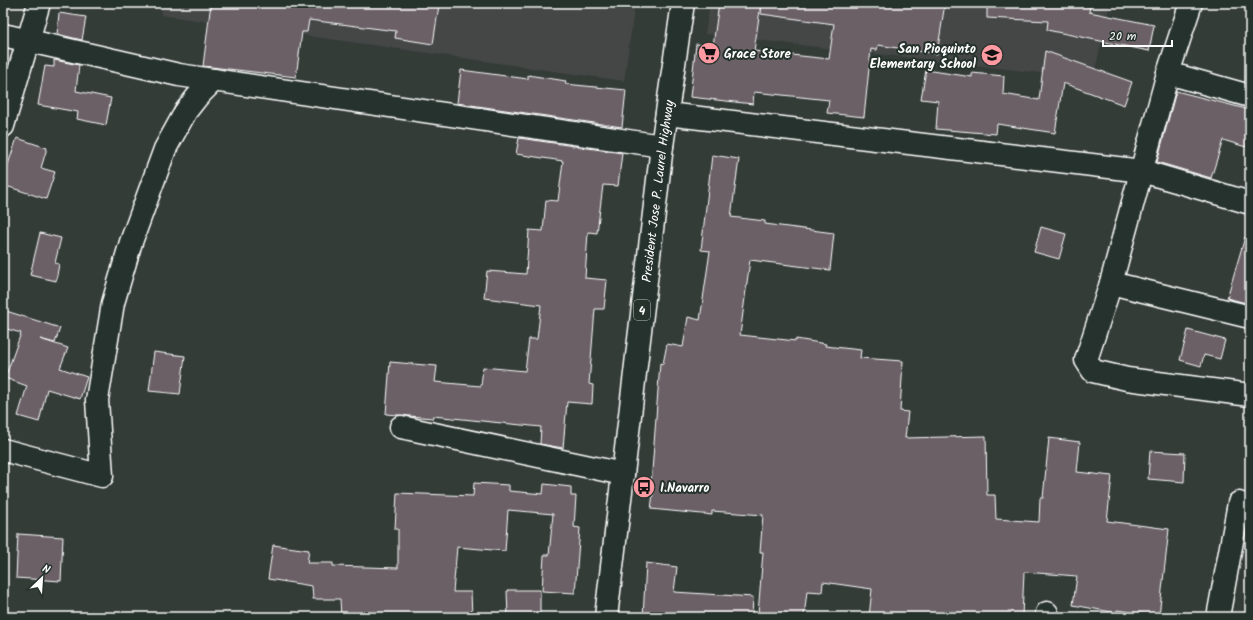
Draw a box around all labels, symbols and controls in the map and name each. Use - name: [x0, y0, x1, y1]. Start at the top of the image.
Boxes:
- scale bar: [1103, 22, 1172, 48]
- text: 20 m: [1109, 27, 1137, 46]
- place label: San Pioquinto Elementary School: [870, 39, 977, 75]
- supermarket icon: Grace Store: [696, 40, 722, 66]
- school or university icon: San Pioquinto Elementary School: [979, 42, 1005, 68]
- place label: Grace Store: [724, 44, 791, 65]
- street label: President Jose P. Laurel Highway: [637, 98, 681, 283]
- road number: 4: [634, 300, 650, 320]
- bus stop icon: I.Navarro: [631, 474, 657, 500]
- place label: I.Navarro: [660, 478, 709, 499]
- north arrow: [22, 558, 62, 598]
- text: N: [39, 560, 53, 579]

